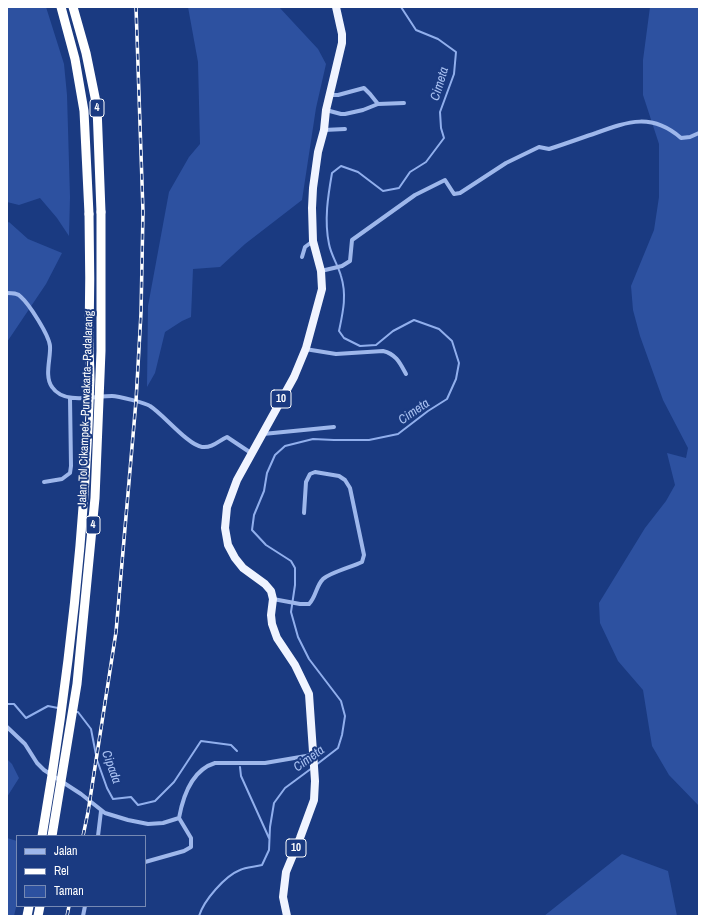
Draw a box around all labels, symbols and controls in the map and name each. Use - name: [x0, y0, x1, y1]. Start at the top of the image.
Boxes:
- water label: Cimeta: [428, 65, 452, 103]
- road number: 4: [90, 99, 104, 117]
- street label: Jalan Tol Cikampek–Purwakarta–Padalarang: [75, 310, 97, 508]
- road number: 10: [271, 390, 291, 408]
- water label: Cimeta: [395, 396, 433, 428]
- road number: 4: [86, 516, 100, 534]
- water label: Cimeta: [291, 743, 327, 775]
- water label: Cipada: [98, 748, 124, 786]
- legend: [16, 835, 146, 907]
- road number: 10: [286, 839, 306, 857]
- text: Jalan: [54, 843, 78, 859]
- text: Rel: [54, 863, 69, 879]
- text: Taman: [54, 883, 84, 899]

